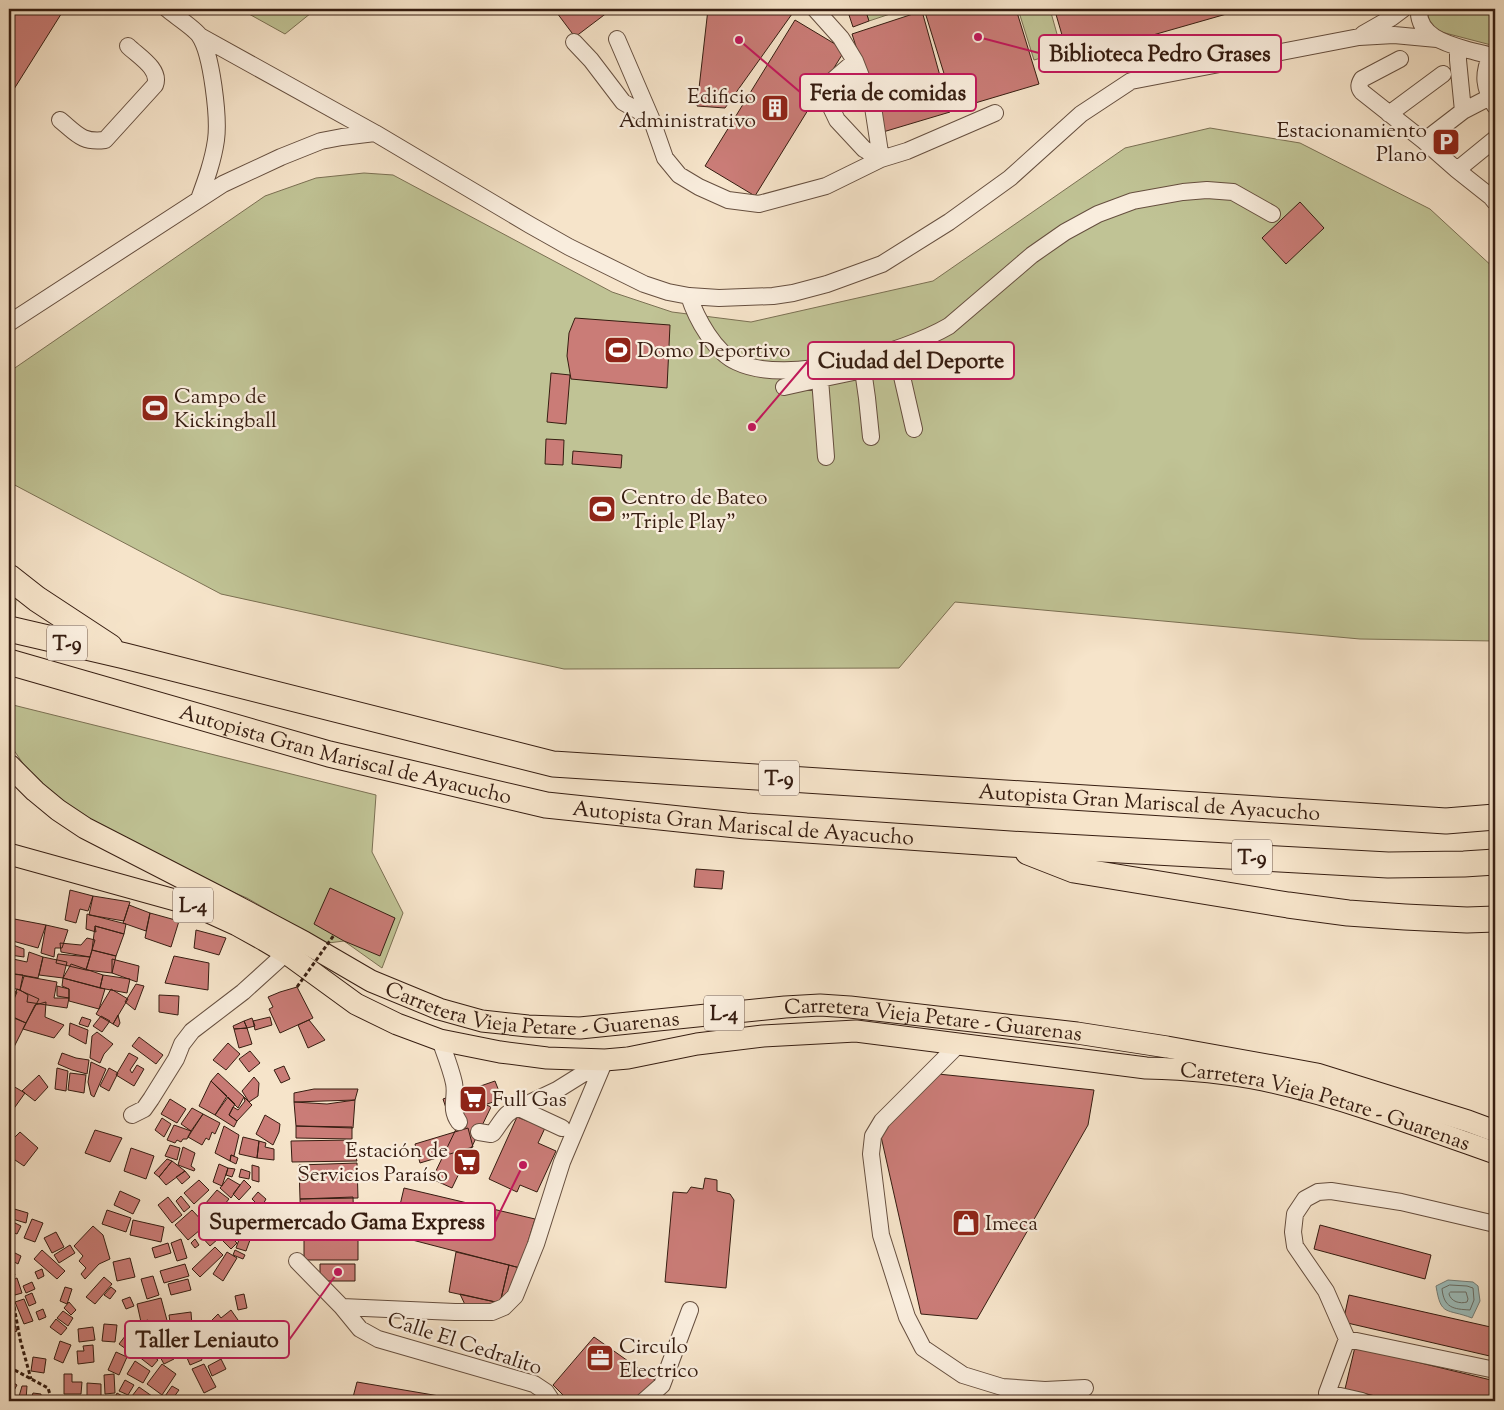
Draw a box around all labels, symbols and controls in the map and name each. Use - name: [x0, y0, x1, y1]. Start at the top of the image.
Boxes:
- callout: Biblioteca Pedro Grases: [1039, 35, 1281, 72]
- text: Biblioteca Pedro Grases: [1049, 40, 1271, 72]
- callout: Feria de comidas: [800, 74, 976, 111]
- text: Feria de comidas: [810, 79, 966, 111]
- place label: Edificio Administrativo: [619, 83, 756, 137]
- building icon: Edificio Administrativo: [760, 93, 790, 123]
- place label: Estacionamiento Plano: [1277, 117, 1427, 171]
- parking icon: Estacionamiento Plano: [1431, 127, 1461, 157]
- sports icon: Domo Deportivo: [603, 335, 633, 365]
- place label: Domo Deportivo: [637, 337, 790, 367]
- callout: Ciudad del Deporte: [808, 342, 1014, 379]
- text: Ciudad del Deporte: [818, 347, 1004, 379]
- place label: Campo de Kickingball: [174, 383, 277, 437]
- sports icon: Campo de Kickingball: [140, 393, 170, 423]
- place label: Centro de Bateo "Triple Play": [621, 484, 767, 538]
- sports icon: Centro de Bateo "Triple Play": [587, 494, 617, 524]
- road number: T-9: [47, 626, 87, 660]
- street label: Autopista Gran Mariscal de Ayacucho: [175, 699, 514, 813]
- road number: T-9: [759, 760, 799, 796]
- street label: Autopista Gran Mariscal de Ayacucho: [977, 778, 1321, 830]
- street label: Autopista Gran Mariscal de Ayacucho: [571, 795, 915, 854]
- road number: T-9: [1232, 840, 1272, 874]
- road number: L-4: [173, 888, 213, 922]
- street label: Carretera Vieja Petare - Guarenas: [380, 975, 681, 1045]
- street label: Carretera Vieja Petare - Guarenas: [783, 992, 1084, 1051]
- road number: L-4: [704, 996, 744, 1030]
- street label: Carretera Vieja Petare - Guarenas: [1179, 1056, 1474, 1160]
- supermarket icon: Full Gas: [458, 1084, 488, 1114]
- place label: Full Gas: [492, 1086, 567, 1116]
- place label: Estación de Servicios Paraíso: [297, 1137, 448, 1191]
- supermarket icon: Estación de Servicios Paraíso: [452, 1147, 482, 1177]
- callout: Supermercado Gama Express: [199, 1203, 495, 1240]
- text: Supermercado Gama Express: [209, 1208, 485, 1240]
- shop icon: Imeca: [951, 1208, 981, 1238]
- place label: Imeca: [985, 1210, 1038, 1240]
- street label: Calle El Cedralito: [383, 1306, 545, 1384]
- callout: Taller Leniauto: [125, 1321, 289, 1358]
- text: Taller Leniauto: [135, 1326, 279, 1358]
- place label: Circulo Electrico: [619, 1333, 698, 1387]
- office icon: Circulo Electrico: [585, 1343, 615, 1373]

